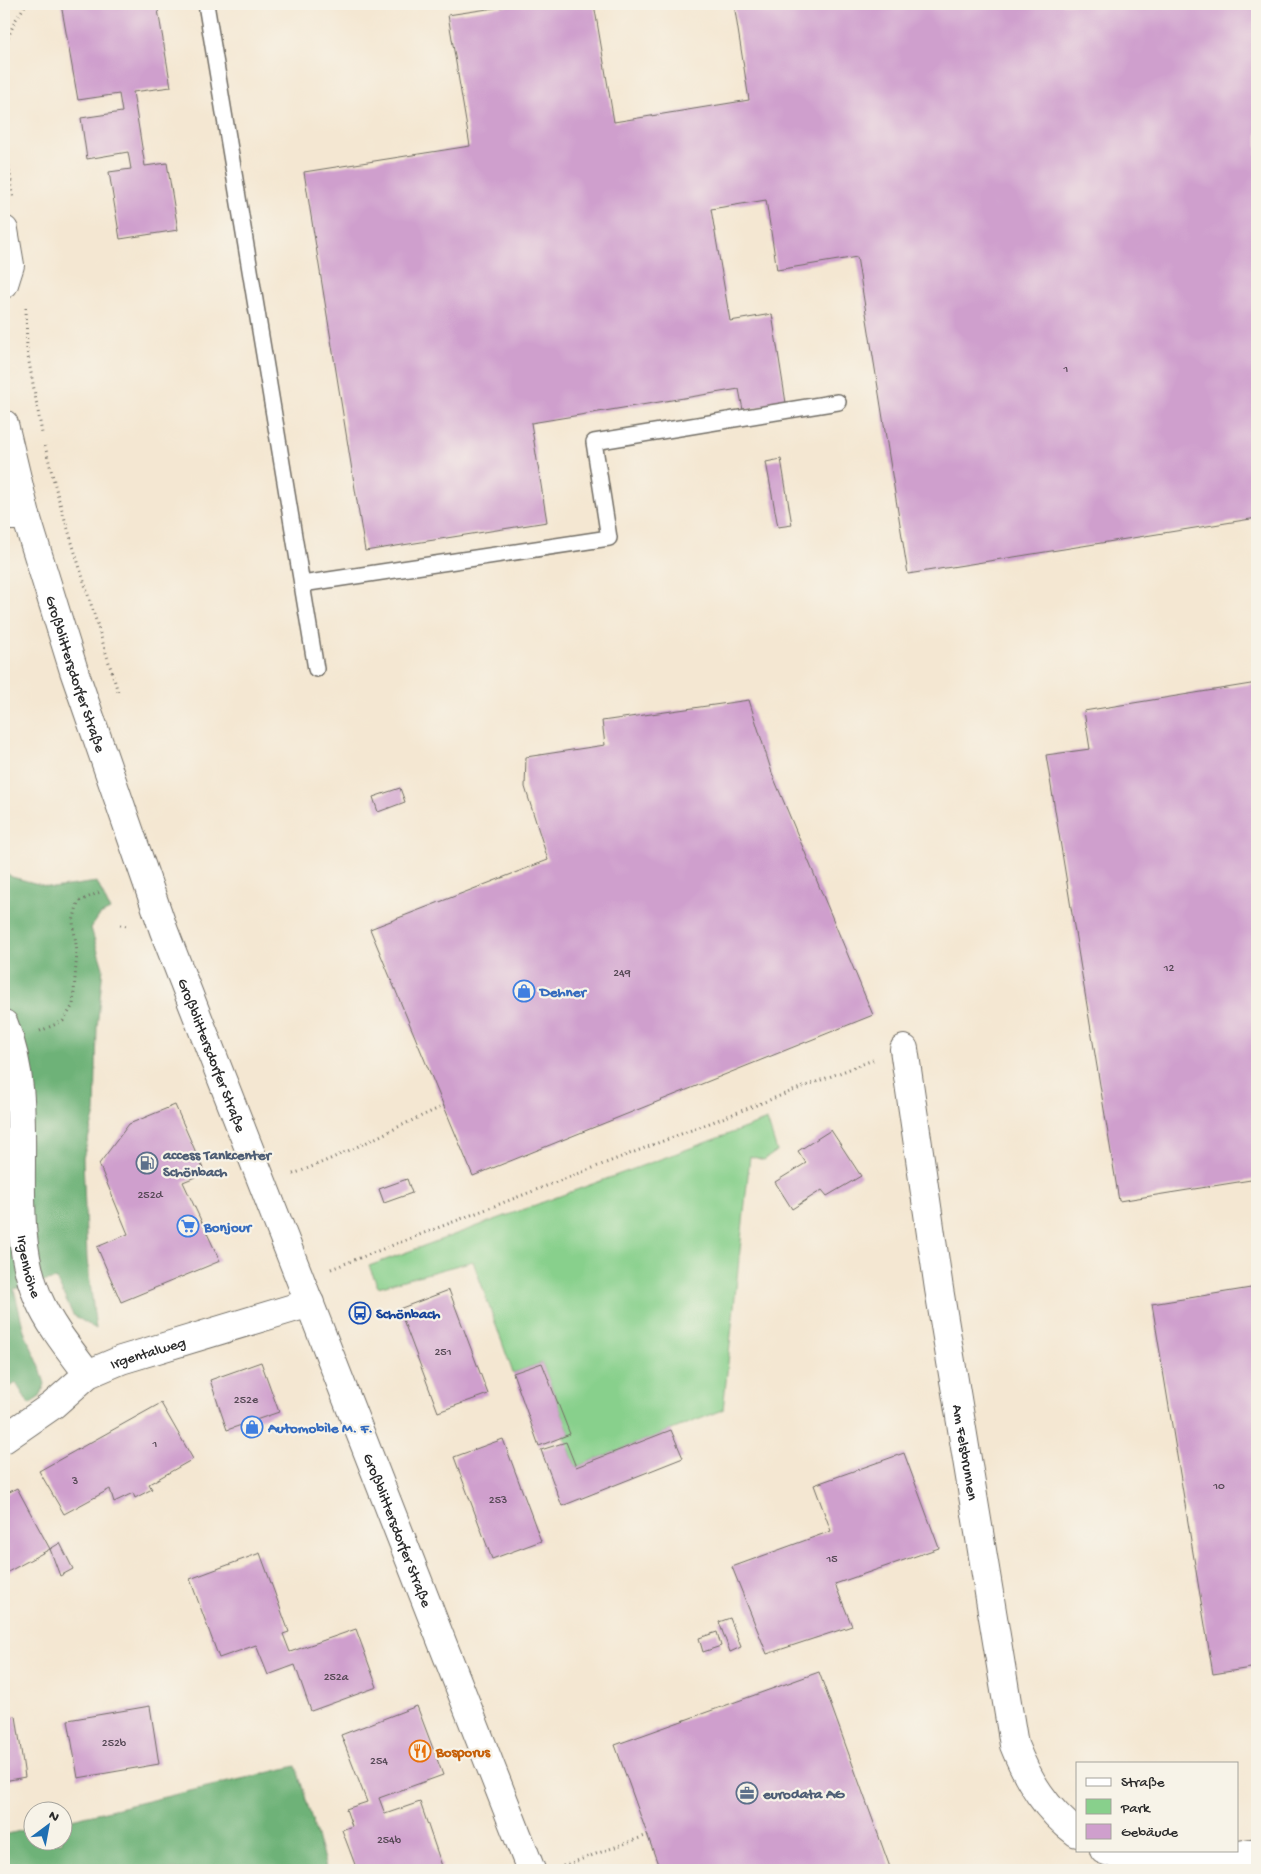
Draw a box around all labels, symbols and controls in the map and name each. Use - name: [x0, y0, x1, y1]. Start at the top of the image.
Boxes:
- house number: 1: [1063, 363, 1069, 377]
- street label: Großblittersdorfer Straße: [40, 594, 109, 755]
- house number: 12: [1163, 962, 1174, 976]
- house number: 249: [613, 967, 631, 981]
- street label: Großblittersdorfer Straße: [172, 976, 249, 1135]
- shop icon: Dehner: [512, 979, 536, 1003]
- place label: Dehner: [538, 984, 587, 1002]
- place label: access Tankcenter Schönbach: [162, 1147, 273, 1182]
- fuel station icon: access Tankcenter Schönbach: [135, 1151, 159, 1175]
- house number: 252d: [137, 1189, 164, 1203]
- supermarket icon: Bonjour: [176, 1214, 200, 1238]
- place label: Bonjour: [203, 1219, 253, 1237]
- street label: Irgenhöhe: [12, 1234, 44, 1301]
- bus stop icon: Schönbach: [348, 1301, 372, 1325]
- place label: Schönbach: [376, 1306, 440, 1324]
- street label: Irgentalweg: [108, 1334, 188, 1375]
- house number: 251: [434, 1346, 452, 1360]
- house number: 252e: [234, 1394, 259, 1408]
- street label: Am Felsbrunnen: [947, 1403, 981, 1502]
- shop icon: Automobile M. F.: [240, 1415, 264, 1439]
- place label: Automobile M. F.: [267, 1420, 373, 1438]
- house number: 1: [152, 1438, 158, 1452]
- street label: Großblittersdorfer Straße: [358, 1451, 434, 1610]
- house number: 3: [71, 1475, 78, 1489]
- house number: 10: [1212, 1480, 1225, 1494]
- house number: 253: [489, 1494, 507, 1508]
- house number: 15: [825, 1553, 838, 1567]
- house number: 252a: [324, 1671, 349, 1685]
- house number: 252b: [102, 1737, 127, 1751]
- restaurant icon: Bosporus: [408, 1739, 432, 1763]
- place label: Bosporus: [435, 1744, 491, 1762]
- house number: 254: [370, 1755, 388, 1769]
- legend: [1076, 1762, 1238, 1852]
- text: Straße: [1121, 1774, 1165, 1792]
- office icon: eurodata AG: [735, 1781, 759, 1805]
- place label: eurodata AG: [762, 1786, 846, 1804]
- text: Park: [1120, 1800, 1151, 1818]
- north arrow: [22, 1802, 72, 1852]
- text: N: [45, 1807, 62, 1827]
- text: Gebäude: [1121, 1824, 1178, 1842]
- house number: 254b: [377, 1834, 402, 1848]

